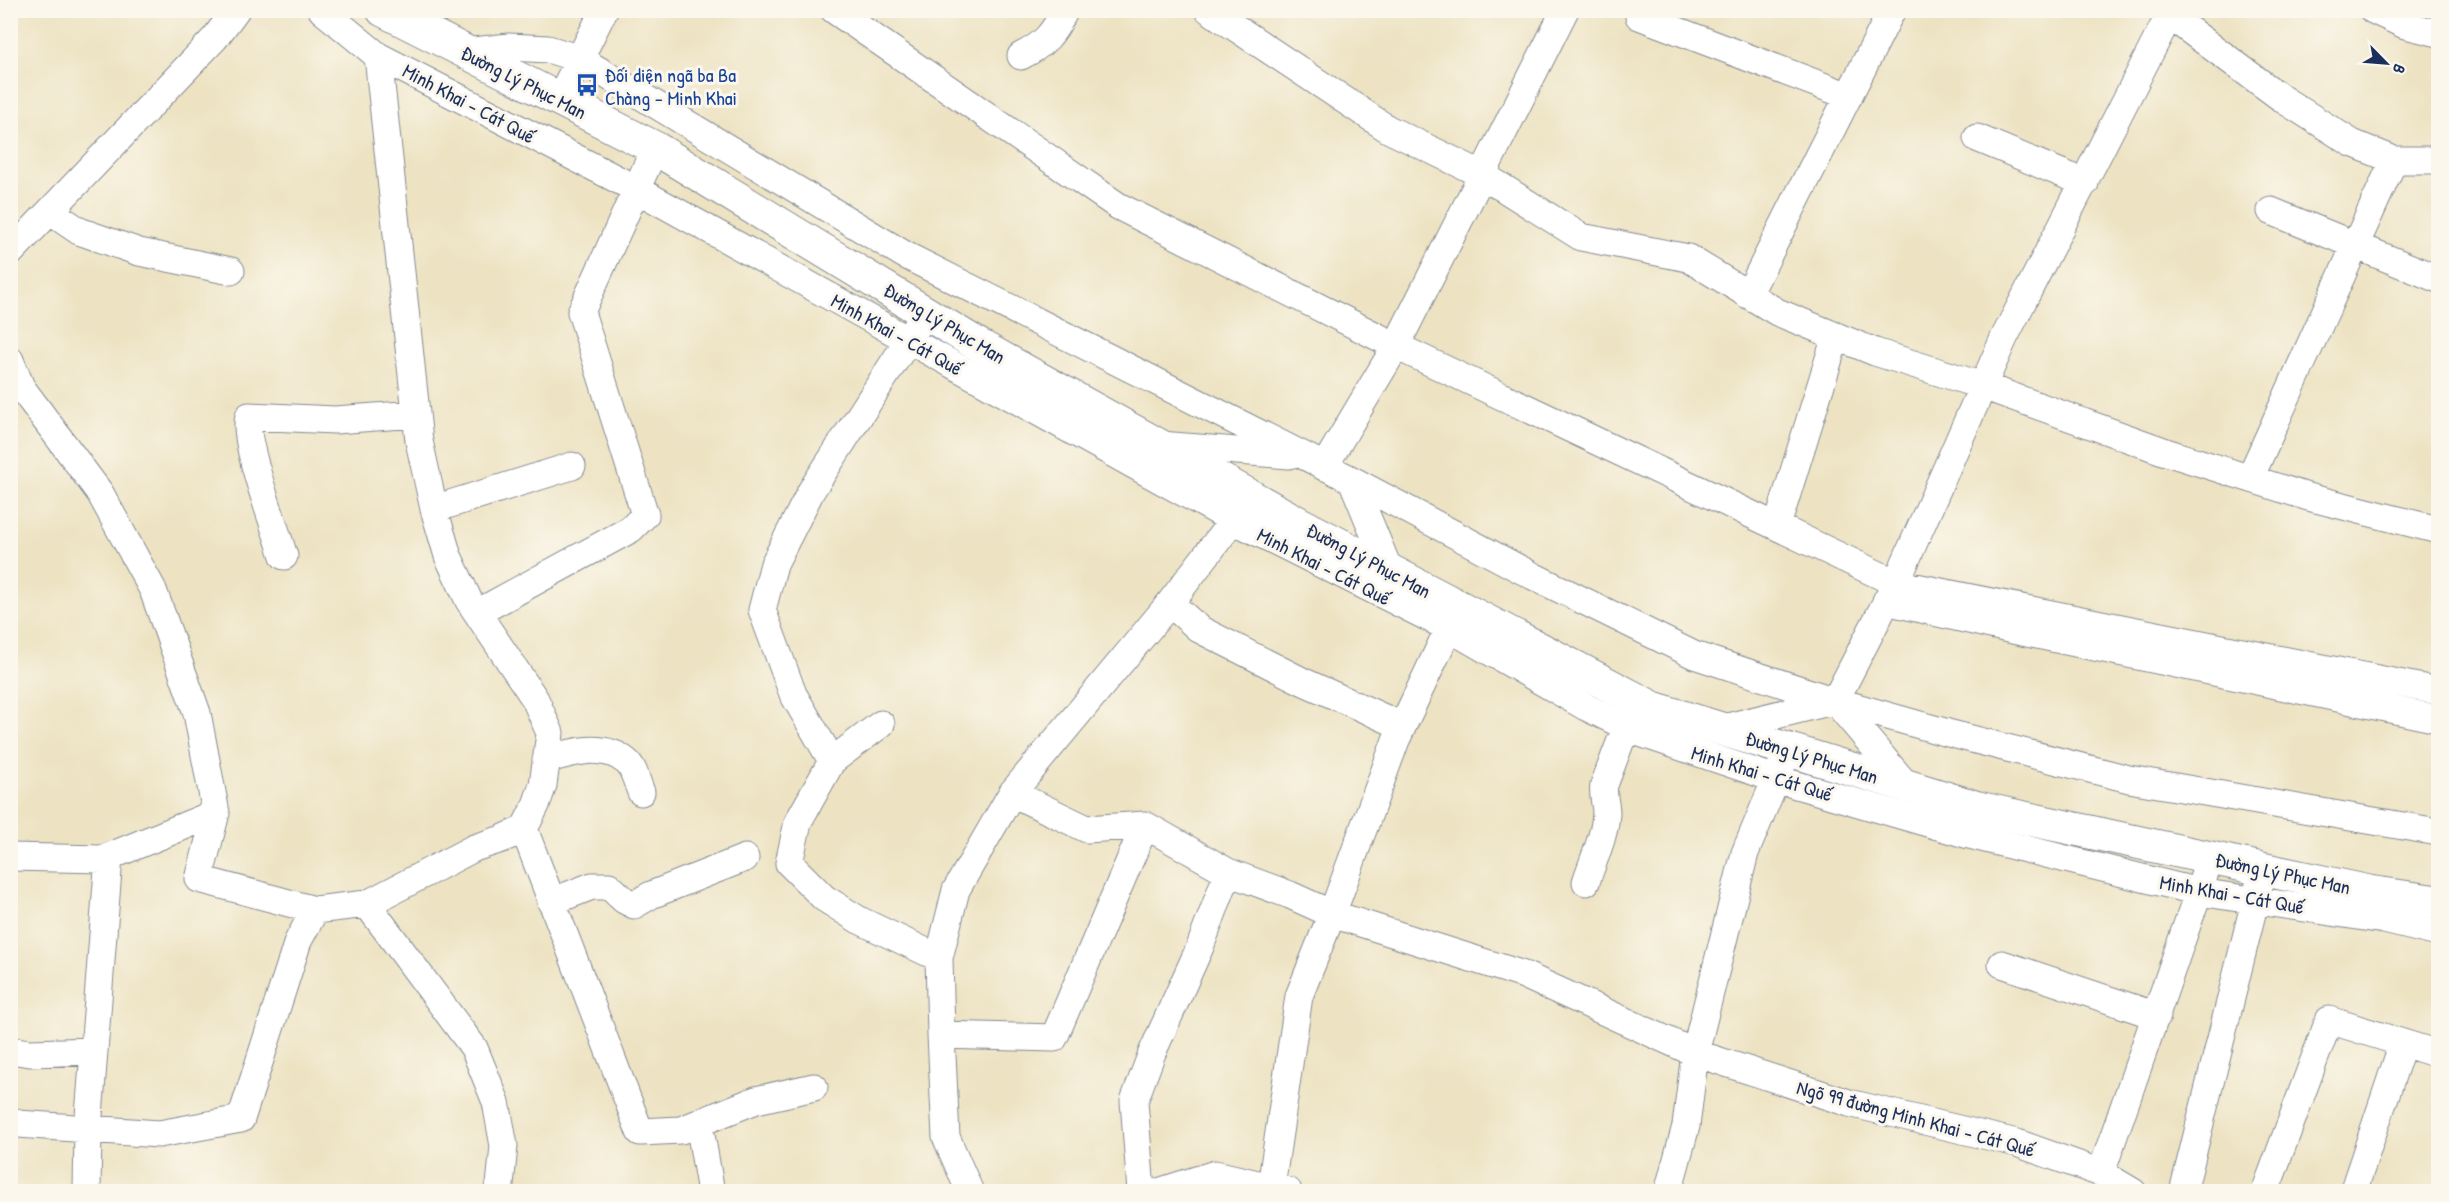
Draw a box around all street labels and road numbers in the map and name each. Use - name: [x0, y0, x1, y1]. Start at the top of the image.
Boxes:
- street label: Đường Lý Phục Man: [457, 39, 591, 125]
- street label: Minh Khai - Cát Quế: [398, 57, 541, 150]
- street label: Đường Lý Phục Man: [879, 276, 1011, 370]
- street label: Minh Khai - Cát Quế: [827, 287, 968, 382]
- street label: Đường Lý Phục Man: [1302, 516, 1436, 604]
- street label: Minh Khai - Cát Quế: [1253, 521, 1396, 612]
- street label: Đường Lý Phục Man: [1742, 724, 1882, 790]
- street label: Minh Khai - Cát Quế: [1688, 739, 1837, 808]
- street label: Đường Lý Phục Man: [2213, 846, 2353, 900]
- street label: Minh Khai - Cát Quế: [2158, 868, 2307, 920]
- street label: Ngõ 99 đường Minh Khai - Cát Quế: [1794, 1073, 2039, 1163]

